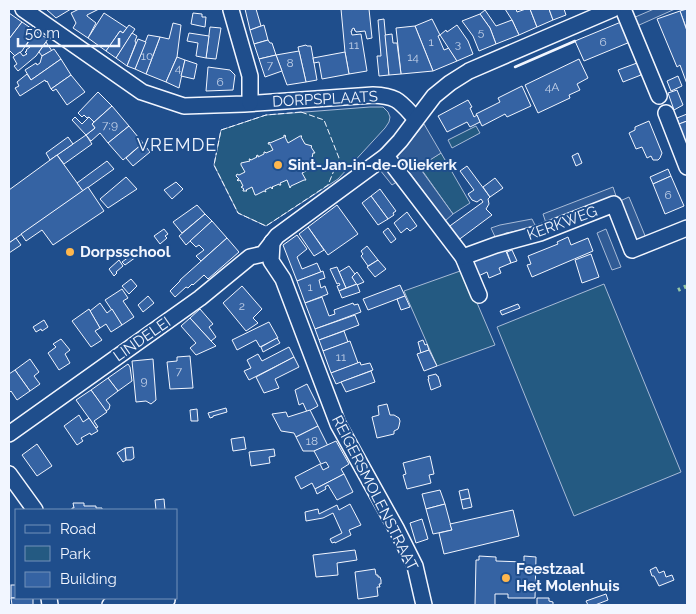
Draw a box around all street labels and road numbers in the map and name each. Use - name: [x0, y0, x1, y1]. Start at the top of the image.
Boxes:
- street label: DORPSPLAATS: [272, 87, 378, 111]
- street label: KERKWEG: [524, 202, 600, 244]
- street label: LINDELEI: [110, 313, 174, 365]
- street label: REIGERSMOLENSTRAAT: [328, 412, 422, 574]

